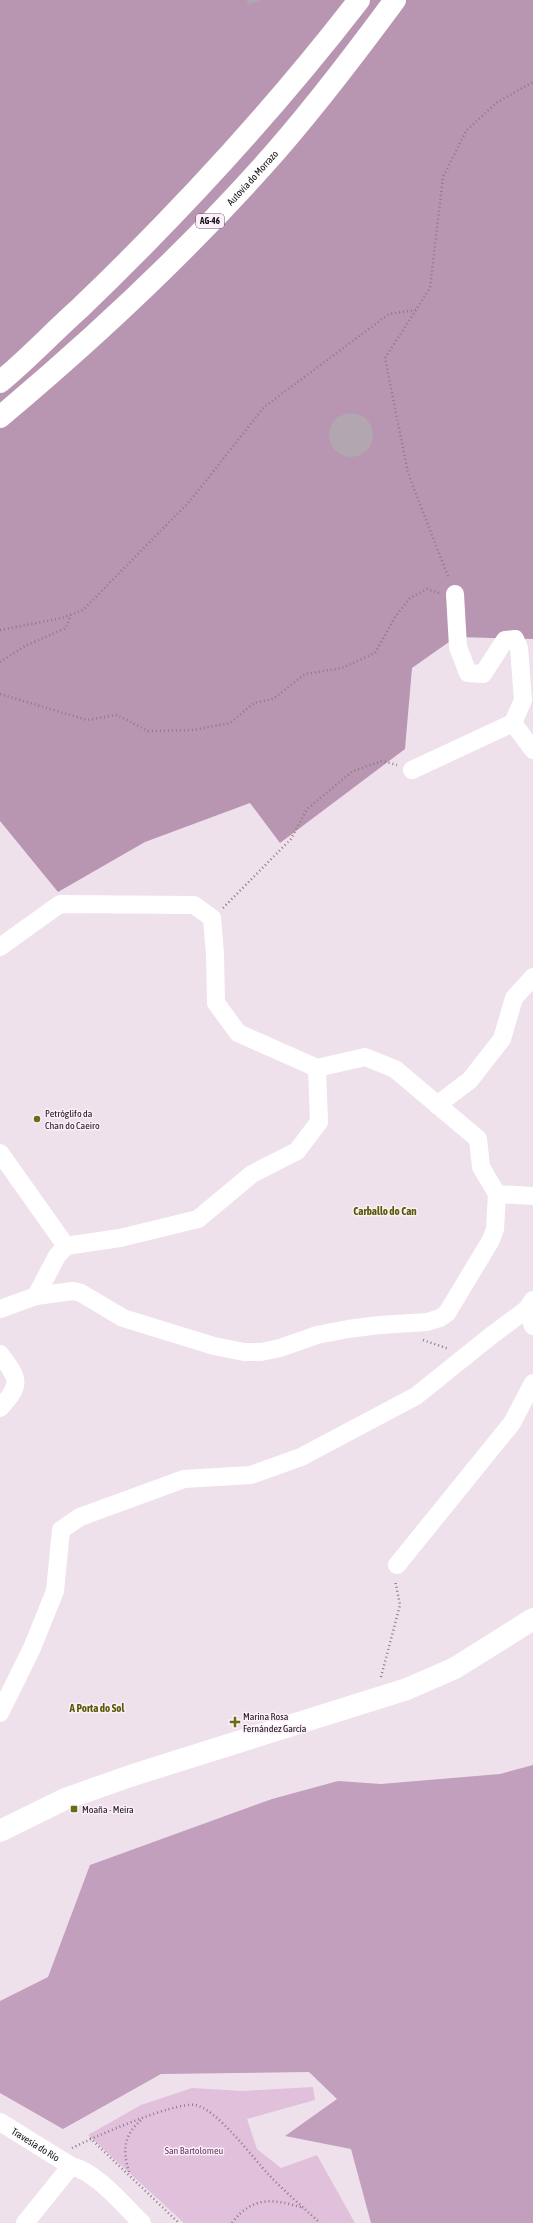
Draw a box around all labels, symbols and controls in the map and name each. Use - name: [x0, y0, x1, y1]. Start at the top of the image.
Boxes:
- street label: Autovía do Morrazo: [224, 148, 280, 207]
- road number: AG-46: [196, 214, 224, 228]
- place label: Petróglifo da Chan do Caeiro: [45, 1108, 100, 1131]
- marker: Petróglifo da Chan do Caeiro: [32, 1114, 42, 1124]
- district label: Carballo do Can: [353, 1205, 417, 1217]
- district label: A Porta do Sol: [69, 1702, 126, 1714]
- place label: Marina Rosa Fernández García: [243, 1711, 307, 1734]
- marker: Marina Rosa Fernández García: [230, 1717, 240, 1727]
- marker: Moaña - Meira: [69, 1804, 79, 1814]
- place label: Moaña - Meira: [82, 1804, 134, 1815]
- street label: Travesía do Río: [10, 2125, 62, 2163]
- park label: San Bartolomeu: [165, 2145, 223, 2156]

